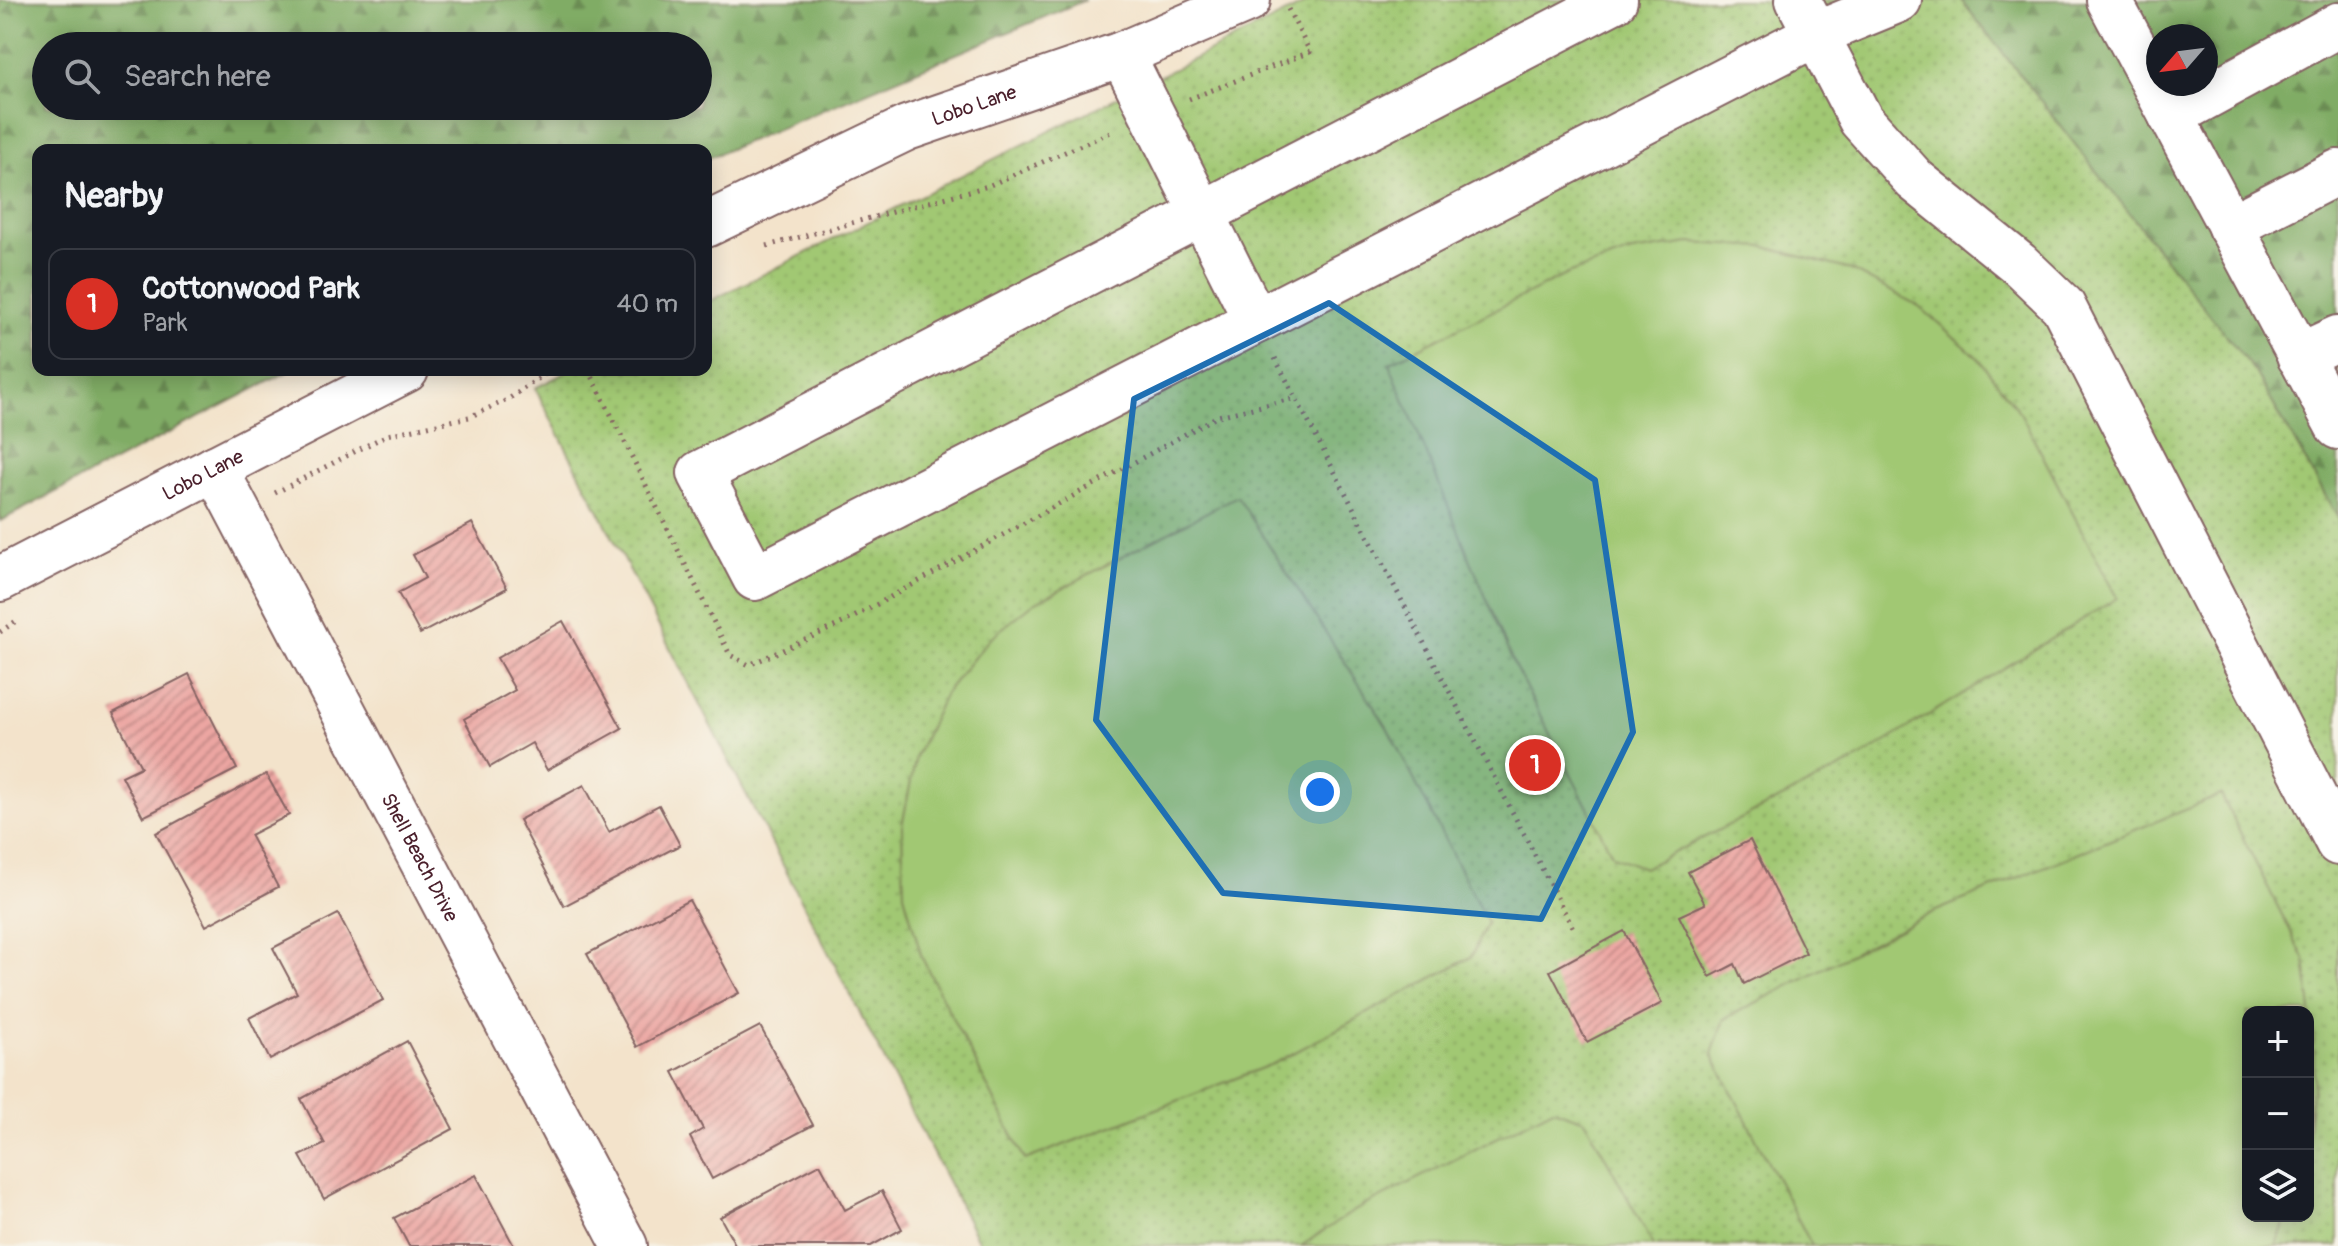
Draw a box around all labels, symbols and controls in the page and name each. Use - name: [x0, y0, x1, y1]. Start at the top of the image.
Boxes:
- north arrow: [2146, 24, 2218, 96]
- search box: [32, 32, 712, 120]
- icon: search: [60, 54, 104, 98]
- text: Search here: [124, 58, 271, 95]
- street label: Lobo Lane: [928, 79, 1020, 132]
- text: Nearby: [64, 175, 163, 218]
- text: Cottonwood Park: [142, 270, 360, 307]
- text: 1: [87, 288, 97, 320]
- text: 40 m: [616, 288, 678, 320]
- text: Park: [142, 307, 188, 339]
- street label: Lobo Lane: [158, 444, 248, 506]
- pin: 1: [1509, 735, 1561, 795]
- your location: [1300, 772, 1340, 812]
- street label: Shell Beach Drive: [376, 789, 464, 926]
- map controls: [2242, 1006, 2314, 1222]
- button: +: [2242, 1006, 2314, 1078]
- button: −: [2242, 1078, 2314, 1150]
- button: layers: [2242, 1150, 2314, 1222]

